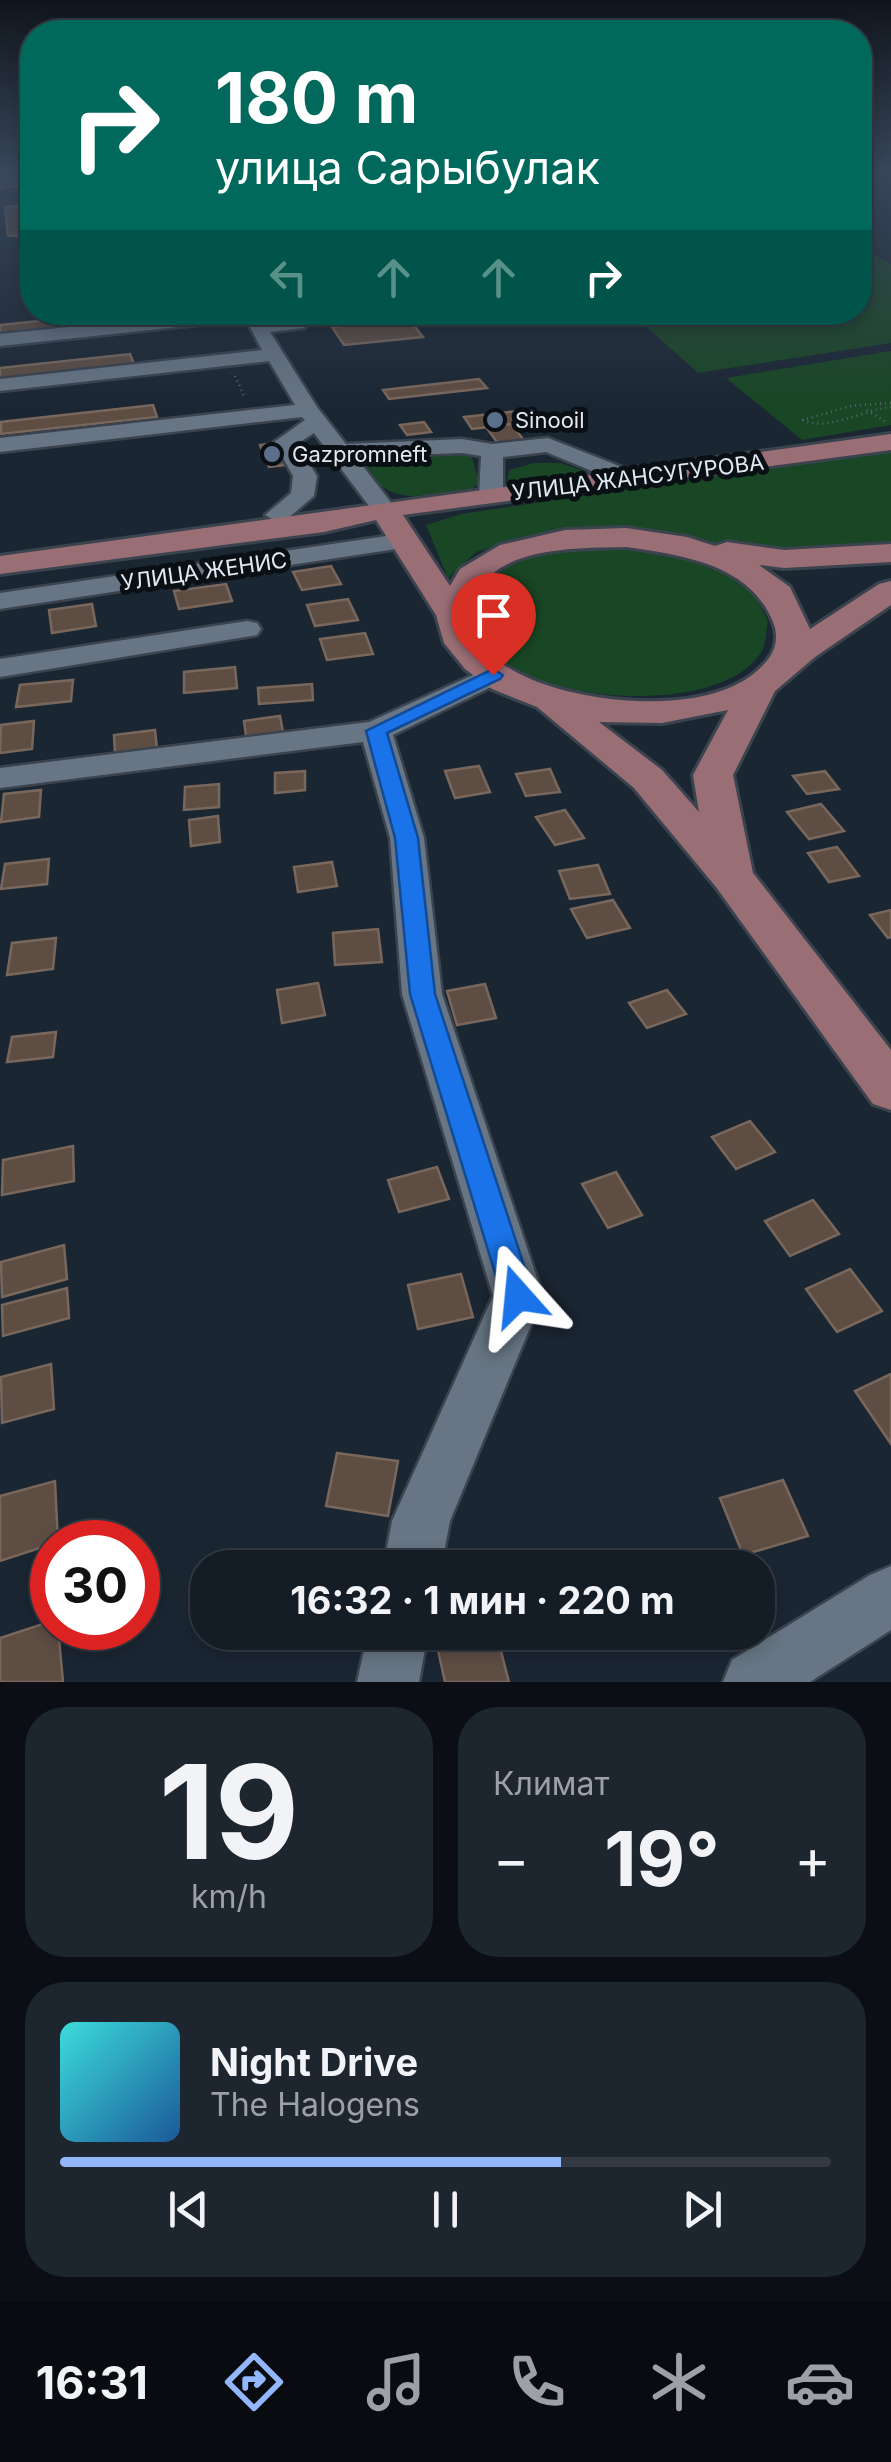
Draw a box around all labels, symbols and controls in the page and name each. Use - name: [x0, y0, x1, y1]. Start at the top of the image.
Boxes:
- text: 180 m: [215, 55, 418, 140]
- icon: right: [50, 60, 180, 190]
- text: улица Сарыбулак: [215, 140, 600, 195]
- icon: left: [261, 250, 316, 305]
- icon: ahead: [366, 250, 421, 305]
- icon: ahead: [471, 250, 526, 305]
- icon: right: [576, 250, 631, 305]
- place label: Sinooil: [515, 407, 584, 433]
- marker: Sinooil: [484, 409, 506, 431]
- place label: Gazpromneft: [292, 441, 427, 467]
- marker: Gazpromneft: [261, 443, 283, 465]
- street label: УЛИЦА ЖАНСУГУРОВА: [511, 449, 765, 505]
- street label: УЛИЦА ЖЕНИС: [119, 546, 289, 596]
- pin: [451, 573, 536, 676]
- icon: arrive: [466, 588, 521, 643]
- position arrow: [466, 1244, 570, 1348]
- speed limit sign: 30: [30, 1520, 160, 1650]
- text: 16:32 · 1 мин · 220 m: [290, 1577, 675, 1623]
- text: 19: [159, 1733, 299, 1890]
- text: Климат: [493, 1764, 609, 1803]
- text: 19°: [604, 1813, 720, 1904]
- text: −: [493, 1826, 529, 1892]
- text: +: [795, 1826, 831, 1892]
- text: km/h: [191, 1877, 267, 1916]
- text: Night Drive: [210, 2039, 418, 2085]
- text: The Halogens: [210, 2085, 420, 2124]
- icon: previous: [161, 2182, 216, 2237]
- icon: pause: [418, 2182, 473, 2237]
- icon: next: [675, 2182, 730, 2237]
- icon: directions: [219, 2347, 289, 2417]
- icon: music: [361, 2347, 431, 2417]
- icon: phone: [502, 2347, 572, 2417]
- icon: climate: [644, 2347, 714, 2417]
- icon: car: [785, 2347, 855, 2417]
- text: 16:31: [36, 2355, 148, 2410]

